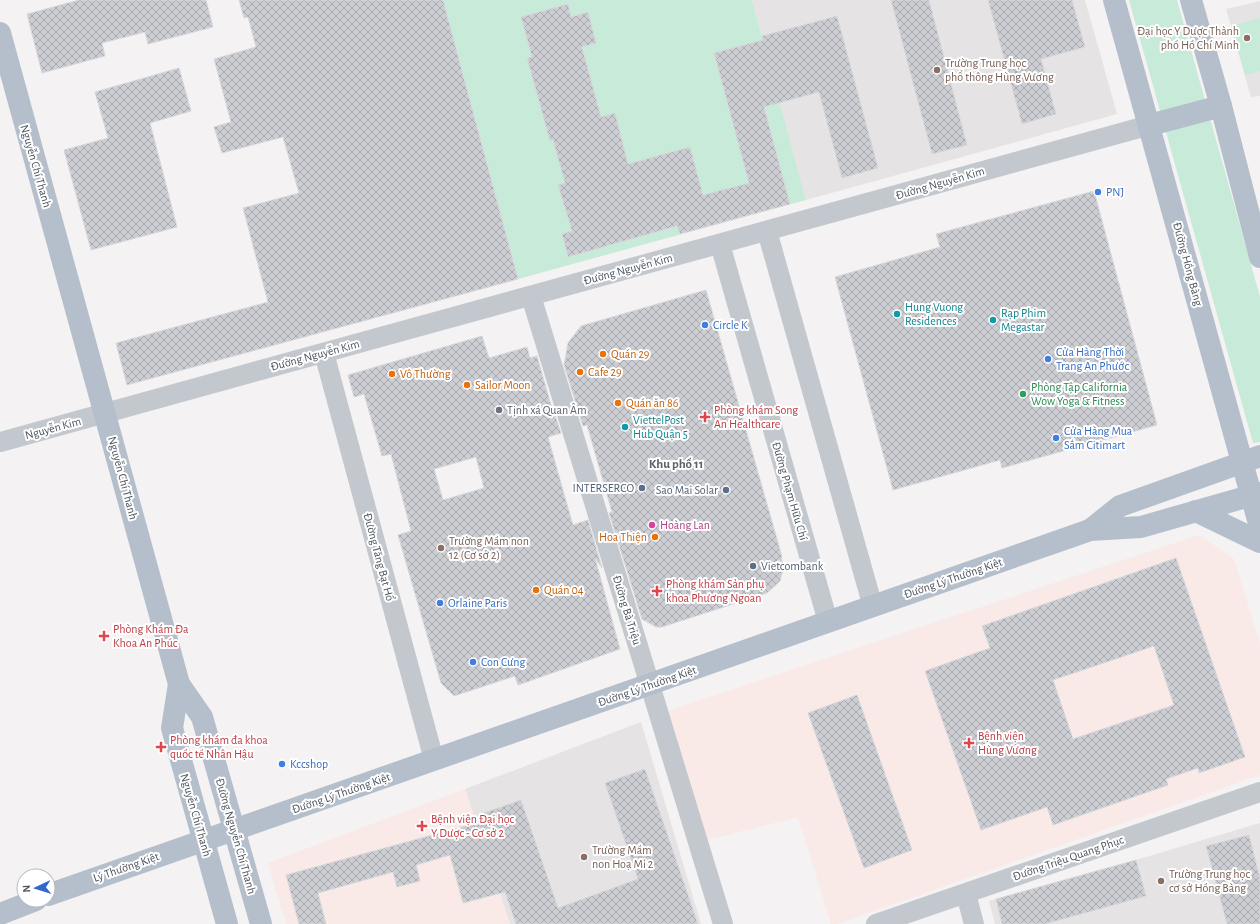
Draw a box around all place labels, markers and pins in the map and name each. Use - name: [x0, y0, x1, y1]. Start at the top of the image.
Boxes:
- place label: Đại học Y Dược Thành phố Hồ Chí Minh: [1137, 25, 1239, 51]
- marker: Đại học Y Dược Thành phố Hồ Chí Minh: [1242, 33, 1252, 43]
- place label: Trường Trung học phổ thông Hùng Vương: [945, 57, 1054, 83]
- marker: Trường Trung học phổ thông Hùng Vương: [932, 65, 942, 75]
- place label: PNJ: [1106, 186, 1124, 198]
- marker: PNJ: [1093, 187, 1103, 197]
- place label: Hung Vuong Residences: [905, 301, 963, 327]
- place label: Rạp Phim Megastar: [1001, 307, 1046, 333]
- marker: Hung Vuong Residences: [892, 309, 902, 319]
- marker: Rạp Phim Megastar: [988, 315, 998, 325]
- place label: Circle K: [713, 319, 748, 331]
- marker: Circle K: [700, 320, 710, 330]
- place label: Cửa Hàng Thời Trang An Phước: [1056, 346, 1129, 372]
- place label: Quán 29: [611, 348, 650, 361]
- marker: Quán 29: [598, 349, 608, 359]
- marker: Cửa Hàng Thời Trang An Phước: [1043, 354, 1053, 364]
- place label: Cafe 29: [588, 366, 622, 378]
- marker: Cafe 29: [575, 367, 585, 377]
- place label: Vô Thường: [400, 368, 451, 380]
- marker: Vô Thường: [387, 369, 397, 379]
- place label: Sailor Moon: [475, 379, 531, 391]
- marker: Sailor Moon: [462, 380, 472, 390]
- place label: Phòng Tập California Wow Yoga & Fitness: [1031, 381, 1128, 407]
- marker: Phòng Tập California Wow Yoga & Fitness: [1018, 389, 1028, 399]
- place label: Quán ăn 86: [626, 397, 679, 410]
- marker: Quán ăn 86: [613, 398, 623, 408]
- place label: Tịnh xá Quan Âm: [507, 403, 587, 417]
- place label: Phòng khám Song An Healthcare: [714, 404, 798, 430]
- marker: Tịnh xá Quan Âm: [494, 405, 504, 415]
- marker: Phòng khám Song An Healthcare: [699, 411, 711, 423]
- place label: ViettelPost Hub Quận 5: [633, 414, 688, 441]
- marker: ViettelPost Hub Quận 5: [620, 422, 630, 432]
- place label: Cửa Hàng Mua Sắm Citimart: [1064, 425, 1133, 451]
- marker: Cửa Hàng Mua Sắm Citimart: [1051, 433, 1061, 443]
- place label: INTERSERCO: [573, 482, 634, 494]
- marker: INTERSERCO: [637, 483, 647, 493]
- place label: Sao Mai Solar: [656, 484, 718, 496]
- marker: Sao Mai Solar: [721, 485, 731, 495]
- place label: Hoàng Lan: [660, 519, 710, 531]
- marker: Hoàng Lan: [647, 520, 657, 530]
- place label: Hoa Thiện: [599, 531, 647, 543]
- marker: Hoa Thiện: [650, 532, 660, 542]
- place label: Trường Mầm non 12 (Cơ sở 2): [449, 535, 529, 561]
- marker: Trường Mầm non 12 (Cơ sở 2): [436, 543, 446, 553]
- place label: Vietcombank: [761, 560, 824, 572]
- marker: Vietcombank: [748, 561, 758, 571]
- place label: Phòng khám Sản phụ khoa Phương Ngoan: [666, 578, 765, 604]
- place label: Quán 04: [544, 584, 584, 597]
- marker: Quán 04: [531, 585, 541, 595]
- marker: Phòng khám Sản phụ khoa Phương Ngoan: [651, 585, 663, 597]
- place label: Orlaine Paris: [448, 597, 507, 609]
- marker: Orlaine Paris: [435, 598, 445, 608]
- place label: Phòng Khám Đa Khoa An Phúc: [113, 623, 189, 649]
- marker: Phòng Khám Đa Khoa An Phúc: [98, 630, 110, 642]
- place label: Con Cưng: [481, 656, 526, 668]
- marker: Con Cưng: [468, 657, 478, 667]
- place label: Bệnh viện Hùng Vương: [978, 730, 1037, 756]
- place label: Phòng khám đa khoa quốc tế Nhân Hậu: [170, 734, 268, 760]
- marker: Bệnh viện Hùng Vương: [963, 737, 975, 749]
- marker: Phòng khám đa khoa quốc tế Nhân Hậu: [155, 741, 167, 753]
- place label: Kccshop: [290, 758, 328, 770]
- marker: Kccshop: [277, 759, 287, 769]
- place label: Bệnh viện Đại học Y Dược - Cơ sở 2: [431, 813, 515, 839]
- marker: Bệnh viện Đại học Y Dược - Cơ sở 2: [416, 820, 428, 832]
- place label: Trường Mầm non Hoạ Mi 2: [592, 844, 654, 870]
- marker: Trường Mầm non Hoạ Mi 2: [579, 852, 589, 862]
- place label: Trường Trung học cơ sở Hồng Bàng: [1169, 868, 1250, 894]
- marker: Trường Trung học cơ sở Hồng Bàng: [1156, 876, 1166, 886]

